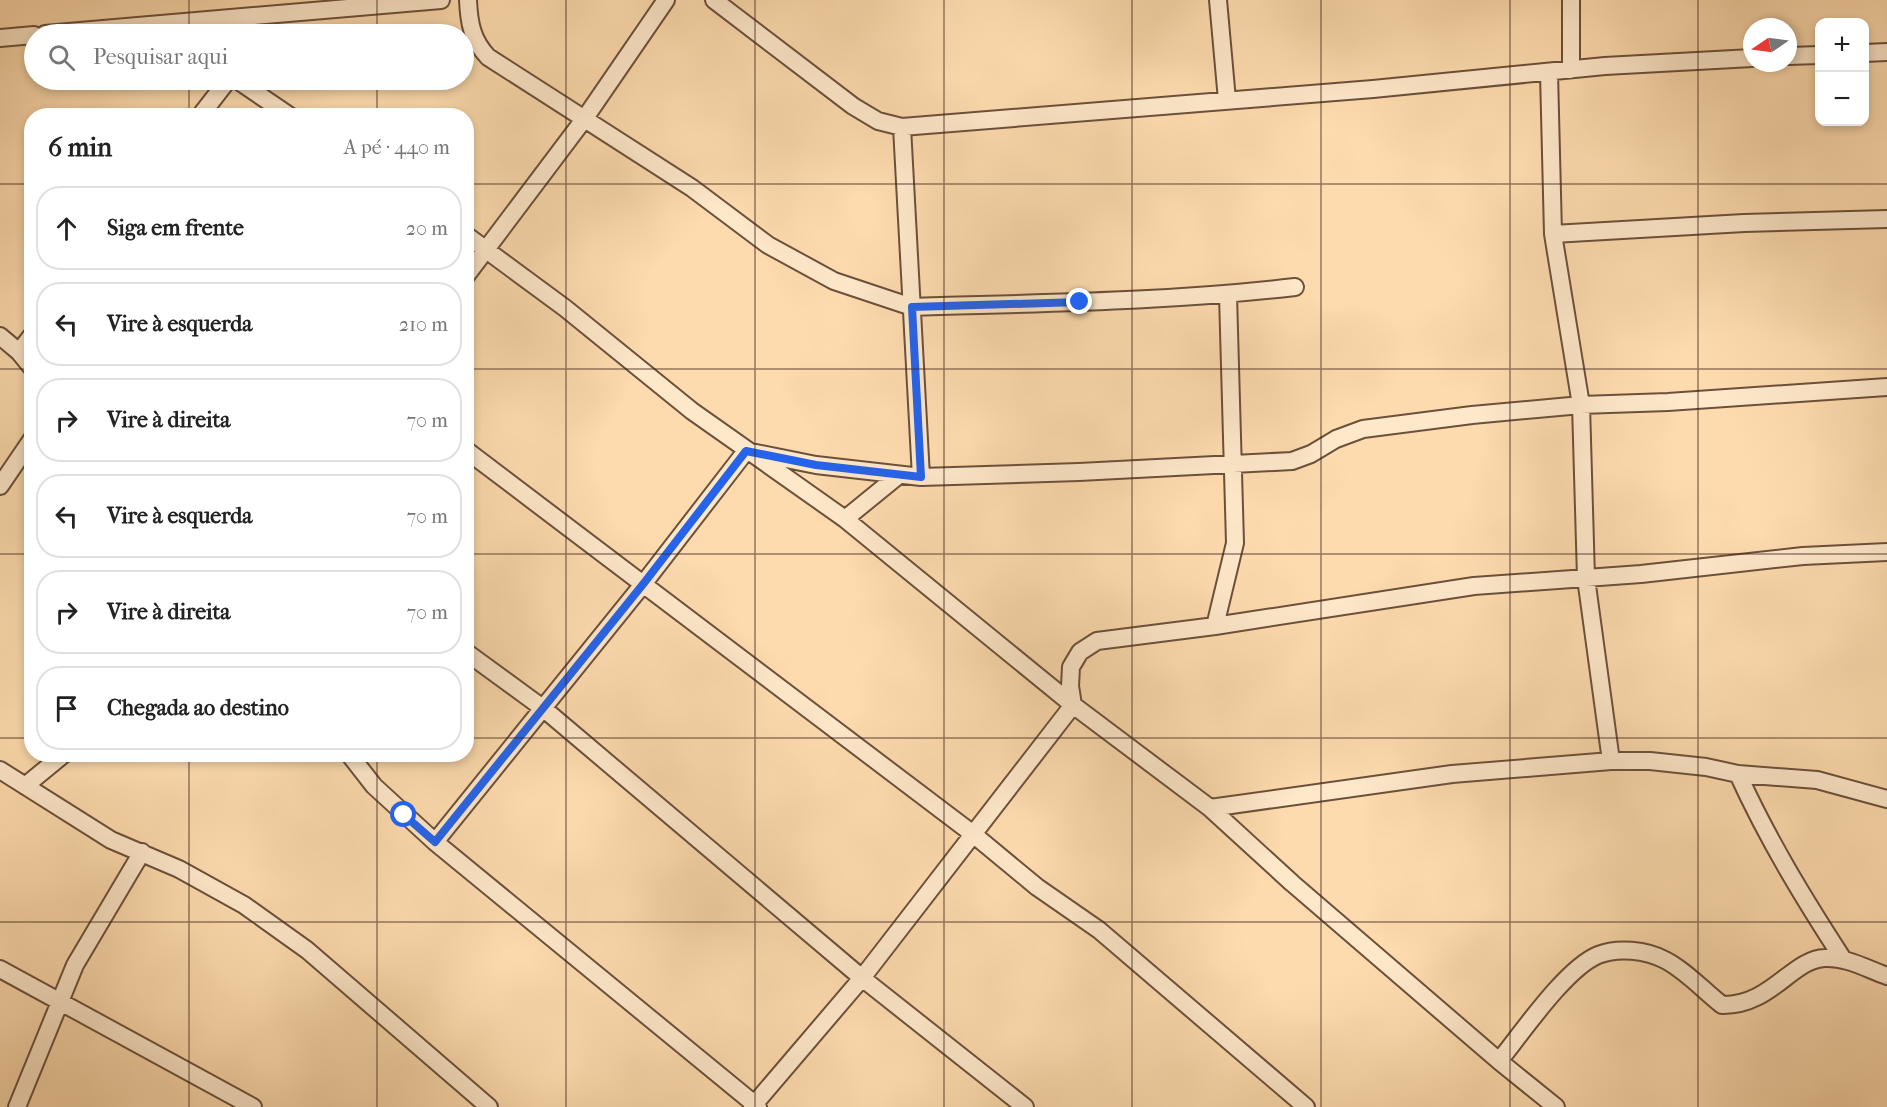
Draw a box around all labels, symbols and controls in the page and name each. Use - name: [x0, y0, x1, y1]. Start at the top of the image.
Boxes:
- north arrow: [1743, 18, 1797, 72]
- map controls: [1815, 18, 1869, 126]
- button: +: [1815, 18, 1869, 72]
- search box: [24, 24, 474, 90]
- icon: search: [45, 41, 78, 74]
- text: Pesquisar aqui: [93, 44, 228, 70]
- button: −: [1815, 72, 1869, 126]
- text: 6 min: [48, 132, 112, 163]
- text: A pé · 440 m: [344, 136, 450, 159]
- icon: ahead: [50, 212, 83, 245]
- text: Siga em frente: [107, 215, 244, 241]
- text: 20 m: [406, 217, 448, 240]
- route end: [1066, 288, 1092, 314]
- icon: left: [50, 308, 83, 341]
- text: Vire à esquerda: [107, 311, 252, 337]
- text: 210 m: [399, 313, 448, 336]
- icon: right: [50, 404, 83, 437]
- text: Vire à direita: [107, 407, 230, 433]
- text: 70 m: [406, 409, 448, 432]
- icon: left: [50, 500, 83, 533]
- text: Vire à esquerda: [107, 503, 252, 529]
- text: 70 m: [406, 505, 448, 528]
- icon: right: [50, 596, 83, 629]
- text: Vire à direita: [107, 599, 230, 625]
- text: 70 m: [406, 601, 448, 624]
- icon: arrive: [50, 692, 83, 725]
- text: Chegada ao destino: [107, 695, 289, 721]
- route start: [390, 801, 416, 827]

